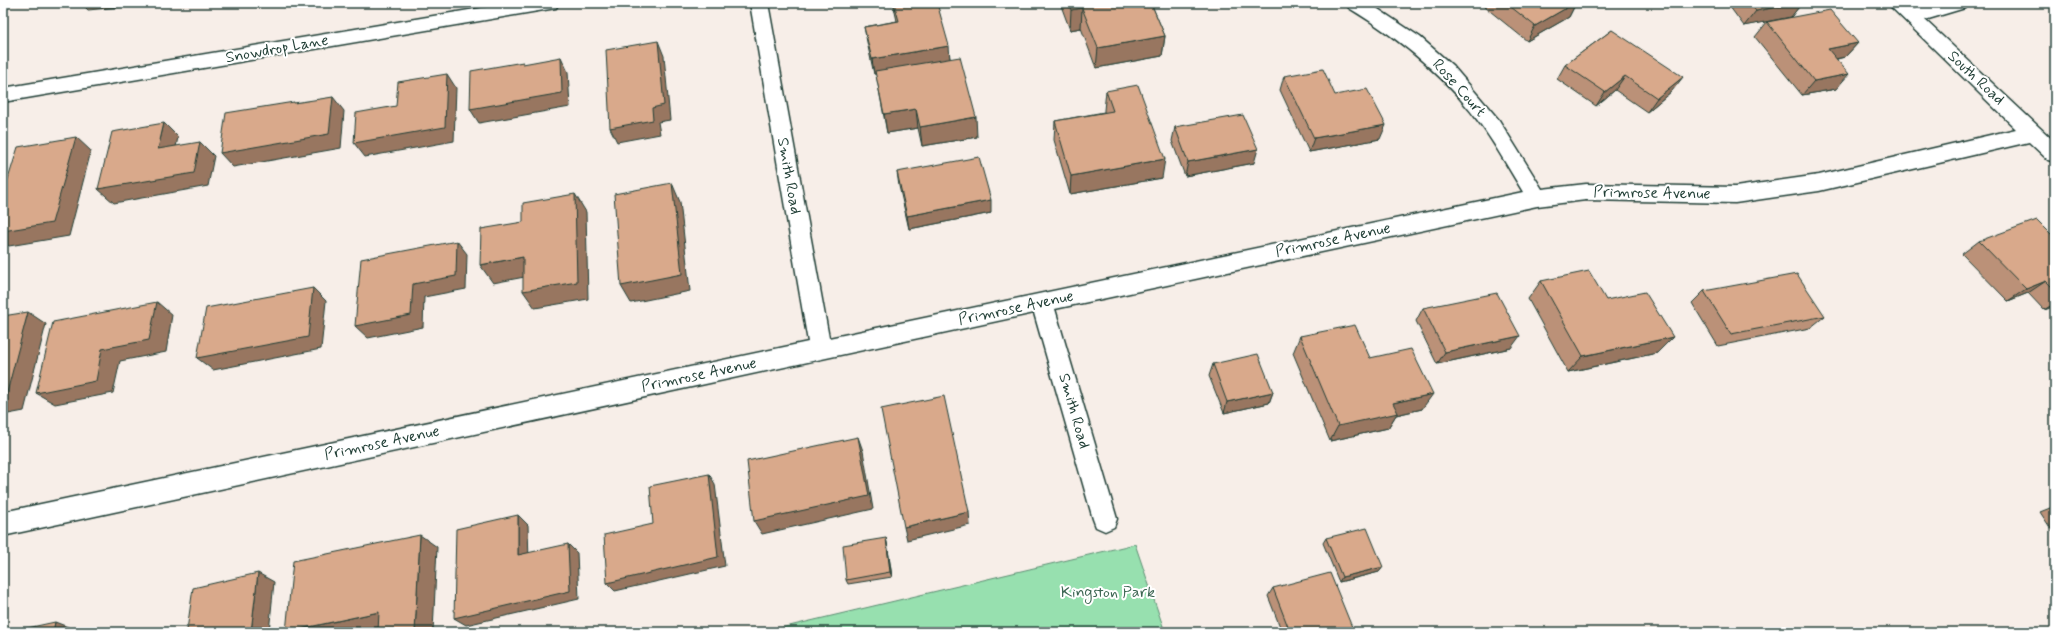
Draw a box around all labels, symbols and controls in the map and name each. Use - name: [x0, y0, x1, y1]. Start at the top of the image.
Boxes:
- street label: Snowdrop Lane: [224, 30, 330, 68]
- street label: South Road: [1943, 46, 2009, 110]
- street label: Rose Court: [1427, 54, 1491, 122]
- street label: Smith Road: [772, 136, 806, 216]
- street label: Primrose Avenue: [1593, 181, 1711, 205]
- street label: Primrose Avenue: [1273, 218, 1393, 262]
- street label: Primrose Avenue: [956, 286, 1076, 330]
- street label: Primrose Avenue: [639, 353, 759, 397]
- street label: Smith Road: [1053, 371, 1095, 451]
- street label: Primrose Avenue: [322, 421, 442, 465]
- park label: Kingston Park: [1061, 582, 1155, 604]

